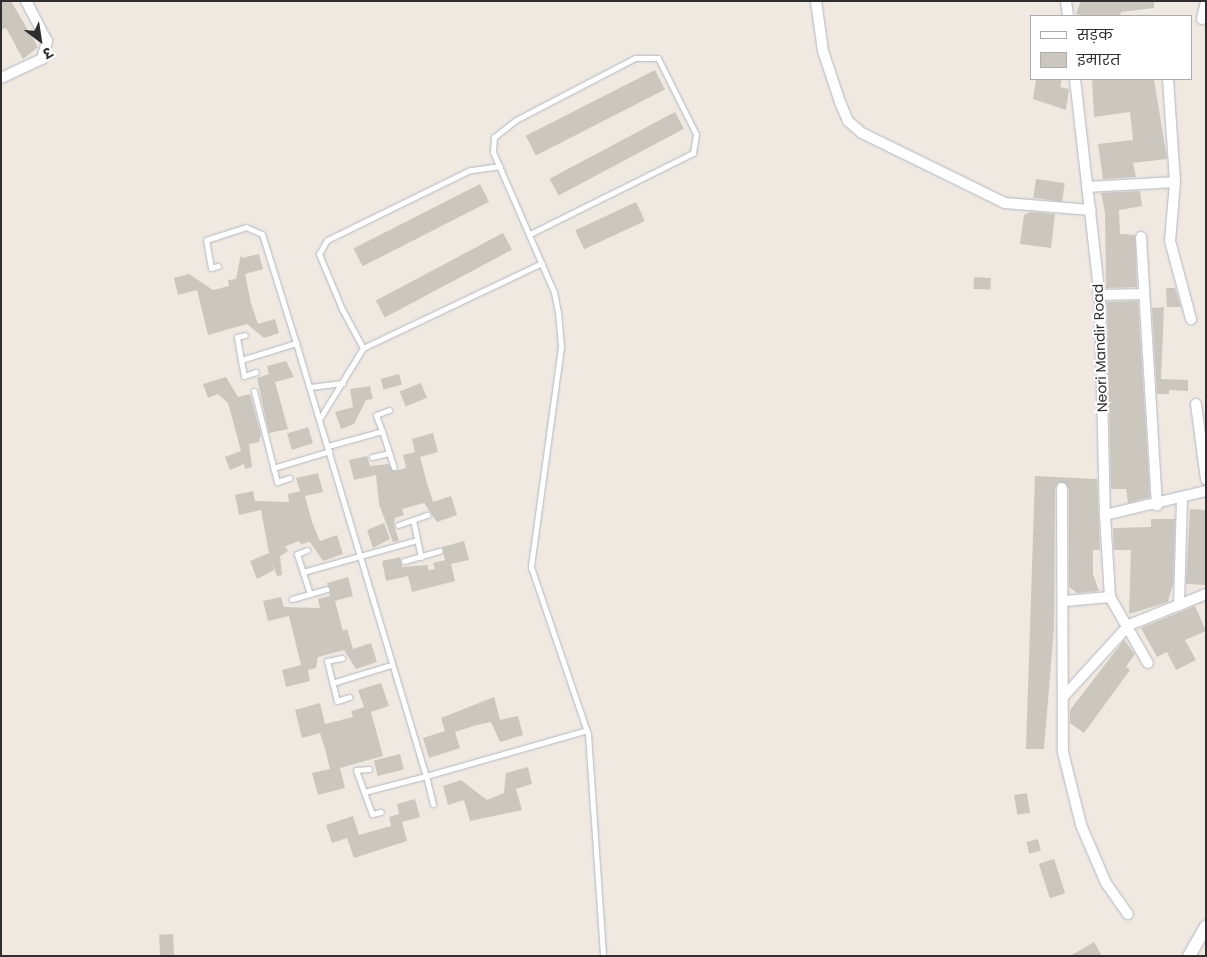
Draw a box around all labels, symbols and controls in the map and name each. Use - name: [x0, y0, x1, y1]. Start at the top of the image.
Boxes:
- north arrow: [15, 15, 65, 65]
- legend: [1030, 15, 1192, 80]
- text: सड़क: [1077, 24, 1113, 45]
- text: उ: [39, 42, 56, 63]
- text: इमारत: [1077, 49, 1120, 70]
- street label: Neori Mandir Road: [1089, 283, 1111, 413]

